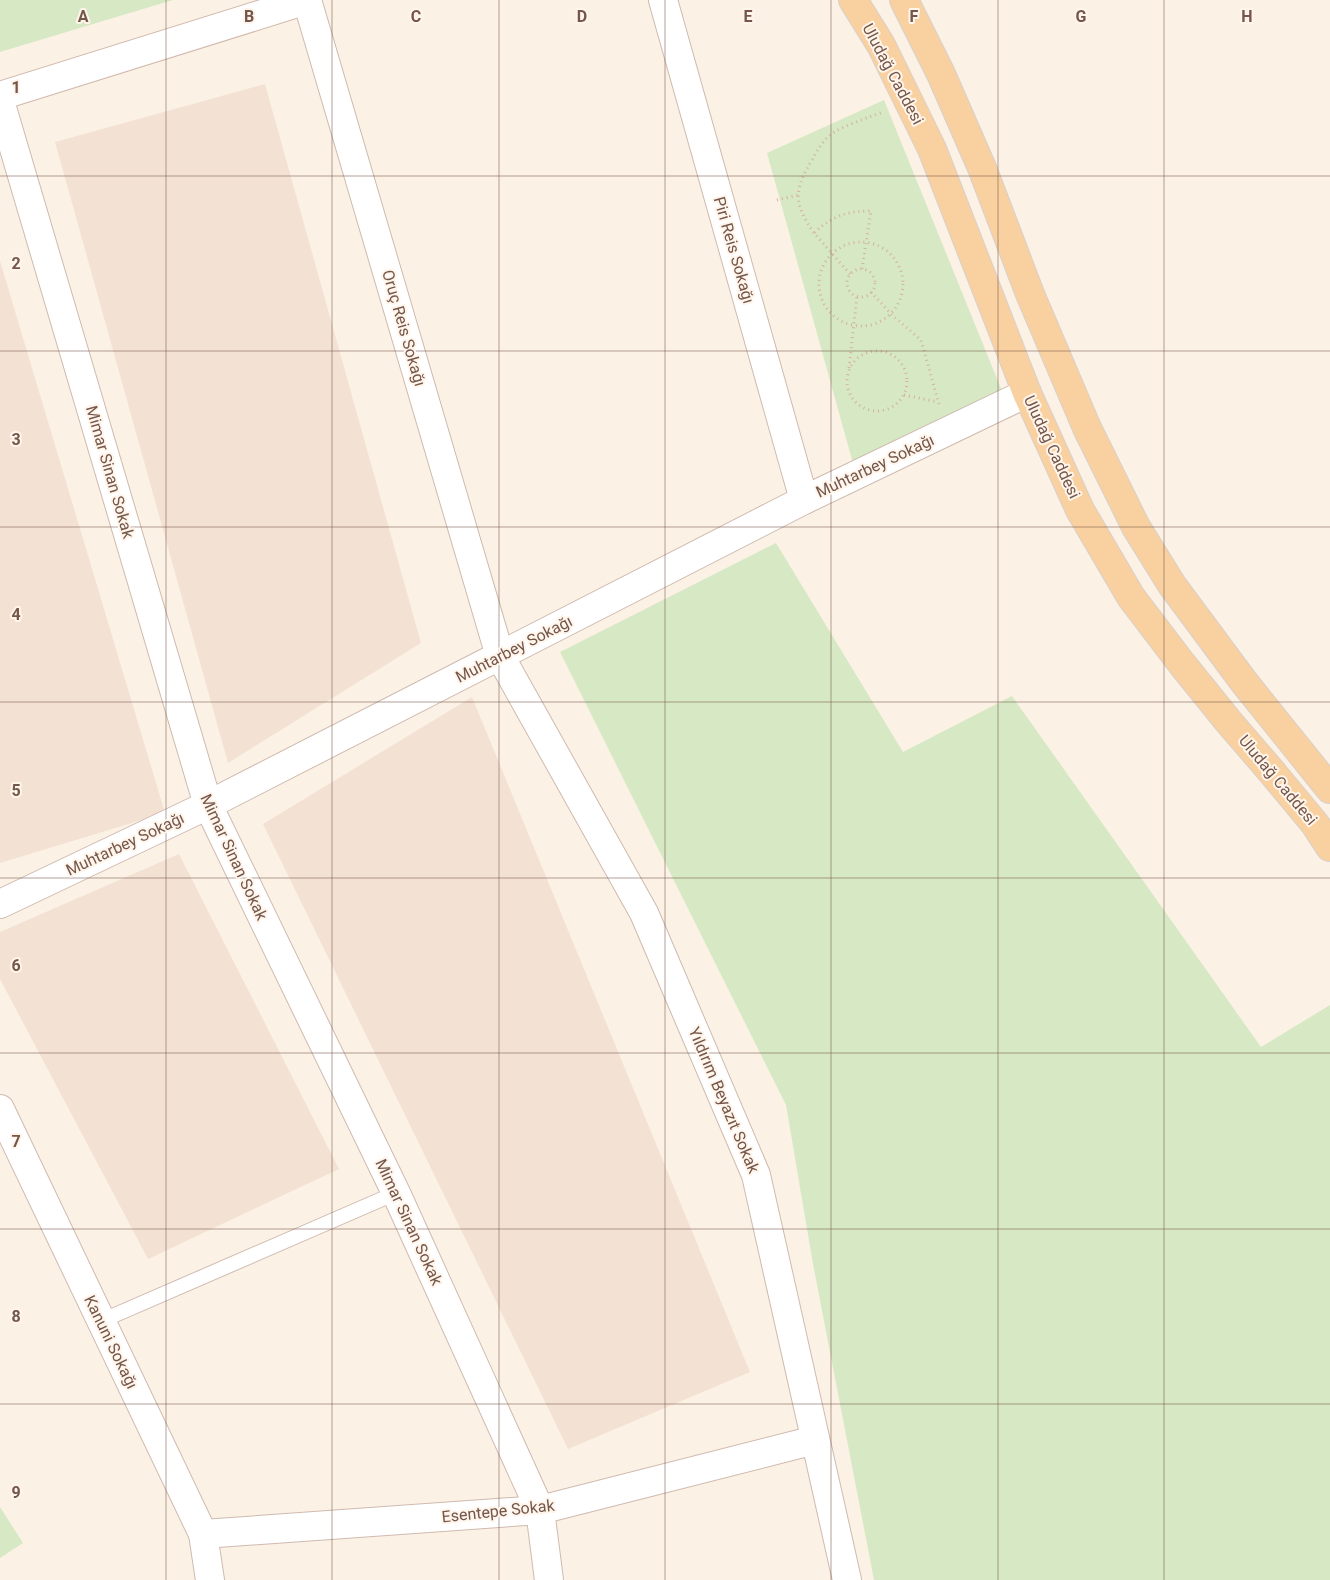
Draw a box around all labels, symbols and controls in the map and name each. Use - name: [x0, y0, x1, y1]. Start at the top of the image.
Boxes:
- text: A: [78, 7, 89, 26]
- text: B: [244, 7, 254, 26]
- text: C: [411, 7, 421, 26]
- text: D: [577, 7, 587, 26]
- text: E: [744, 7, 753, 26]
- text: F: [910, 7, 919, 26]
- text: G: [1076, 7, 1087, 26]
- text: H: [1241, 7, 1253, 26]
- street label: Uludağ Caddesi: [858, 20, 928, 128]
- text: 1: [11, 78, 21, 97]
- street label: Piri Reis Sokağı: [710, 194, 758, 306]
- text: 2: [11, 254, 21, 273]
- street label: Oruç Reis Sokağı: [378, 267, 430, 389]
- street label: Uludağ Caddesi: [1020, 392, 1084, 502]
- street label: Mimar Sinan Sokak: [82, 403, 138, 541]
- text: 3: [11, 430, 21, 449]
- street label: Muhtarbey Sokağı: [813, 430, 937, 502]
- text: 4: [11, 605, 21, 624]
- street label: Muhtarbey Sokağı: [453, 611, 575, 687]
- street label: Uludağ Caddesi: [1235, 731, 1321, 829]
- text: 5: [11, 781, 21, 800]
- street label: Mimar Sinan Sokak: [196, 791, 272, 924]
- street label: Muhtarbey Sokağı: [63, 808, 187, 880]
- text: 6: [11, 956, 21, 975]
- street label: Yıldırım Beyazıt Sokak: [685, 1024, 764, 1177]
- text: 7: [11, 1132, 21, 1151]
- street label: Mimar Sinan Sokak: [371, 1156, 447, 1289]
- street label: Kanuni Sokağı: [80, 1292, 142, 1392]
- text: 8: [11, 1307, 21, 1326]
- text: 9: [11, 1483, 21, 1502]
- street label: Esentepe Sokak: [441, 1496, 556, 1526]

